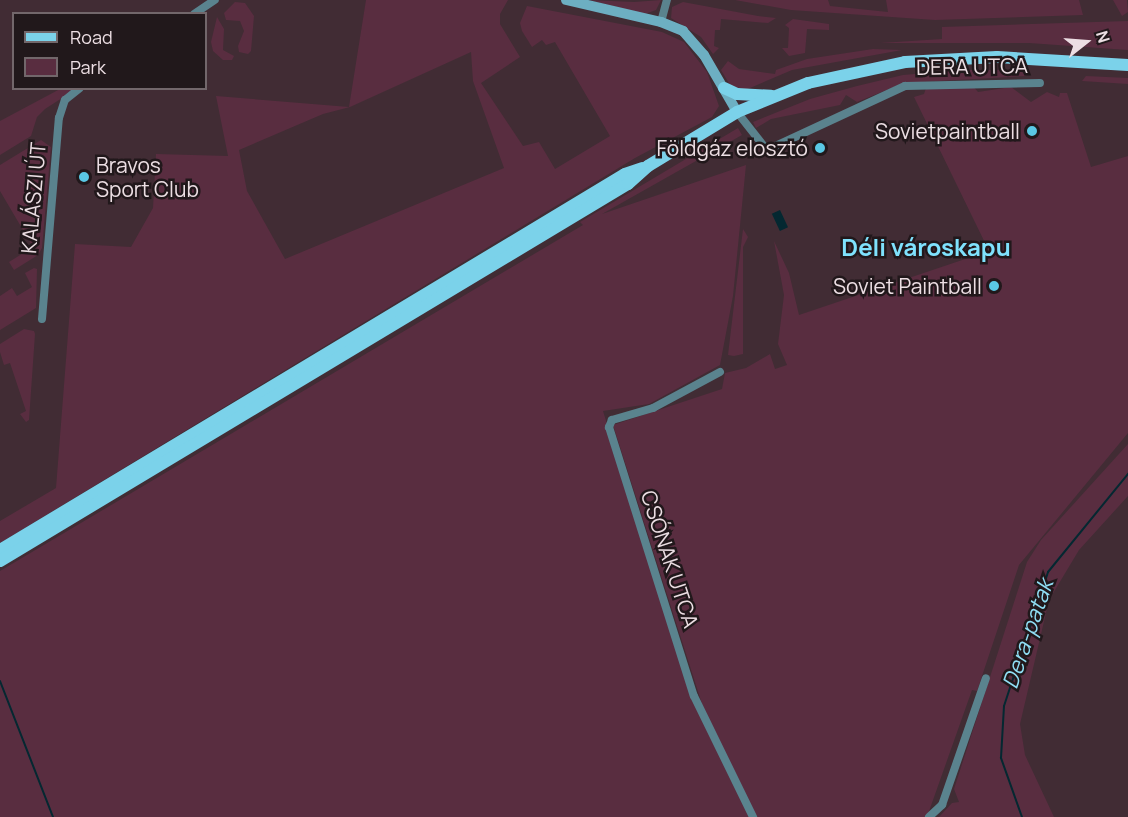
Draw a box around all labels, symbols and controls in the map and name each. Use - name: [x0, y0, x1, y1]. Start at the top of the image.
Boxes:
- legend: [12, 12, 207, 90]
- north arrow: [1056, 12, 1116, 72]
- text: Road: [70, 25, 113, 49]
- text: N: [1091, 28, 1115, 45]
- street label: DERA UTCA: [916, 52, 1028, 80]
- text: Park: [70, 55, 106, 79]
- place label: Sovietpaintball: [875, 118, 1020, 144]
- marker: Sovietpaintball: [1025, 124, 1039, 138]
- place label: Földgáz elosztó: [657, 135, 808, 161]
- street label: KALÁSZI ÚT: [16, 141, 50, 255]
- marker: Földgáz elosztó: [813, 141, 827, 155]
- place label: Bravos Sport Club: [96, 152, 199, 202]
- marker: Bravos Sport Club: [77, 170, 91, 184]
- district label: Déli városkapu: [841, 233, 1011, 261]
- place label: Soviet Paintball: [833, 273, 982, 299]
- marker: Soviet Paintball: [987, 279, 1001, 293]
- street label: CSÓNAK UTCA: [636, 487, 704, 631]
- water label: Dera-patak: [997, 576, 1059, 692]

